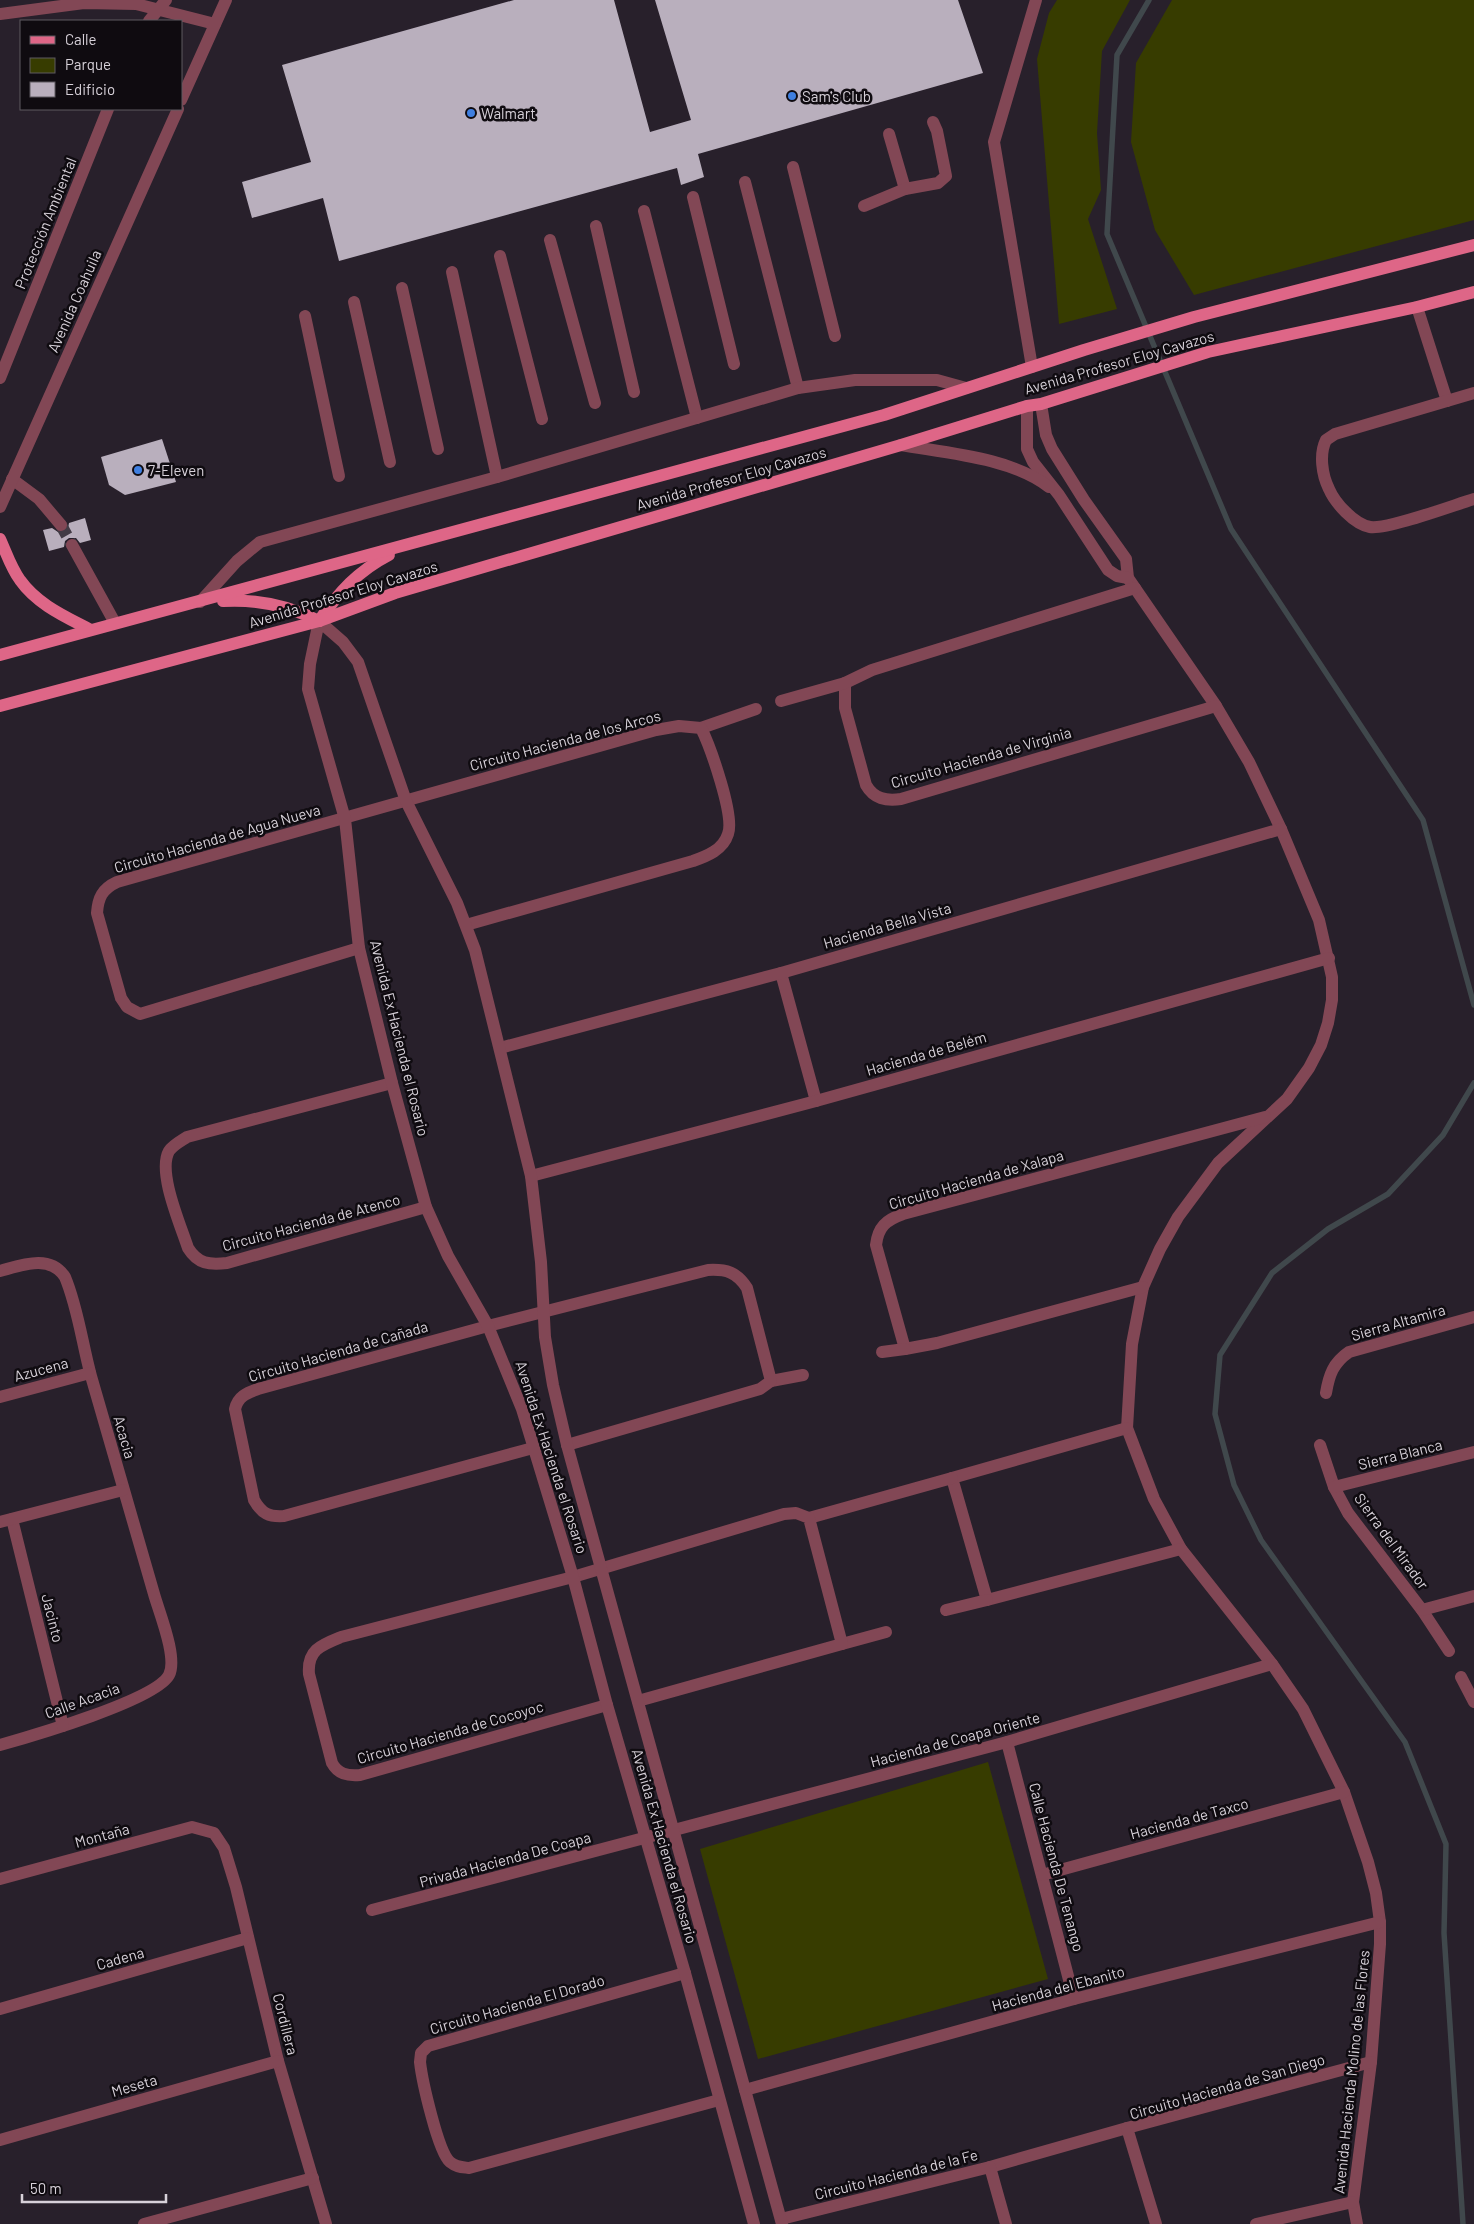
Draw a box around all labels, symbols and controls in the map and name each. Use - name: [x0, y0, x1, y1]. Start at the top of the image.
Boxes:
- legend: [20, 20, 182, 110]
- text: Calle: [65, 30, 97, 48]
- text: Parque: [65, 55, 111, 73]
- text: Edificio: [65, 80, 115, 98]
- place label: Sam's Club: [802, 87, 871, 105]
- marker: Sam's Club: [786, 90, 798, 102]
- place label: Walmart: [481, 104, 536, 122]
- marker: Walmart: [465, 107, 477, 119]
- street label: Protección Ambiental: [10, 155, 80, 291]
- street label: Avenida Coahuila: [43, 247, 105, 355]
- street label: Avenida Profesor Eloy Cavazos: [1022, 326, 1216, 398]
- street label: Avenida Profesor Eloy Cavazos: [634, 442, 828, 514]
- place label: 7-Eleven: [148, 461, 204, 479]
- marker: 7-Eleven: [132, 464, 144, 476]
- street label: Avenida Profesor Eloy Cavazos: [246, 557, 440, 631]
- street label: Circuito Hacienda de los Arcos: [468, 706, 662, 774]
- street label: Circuito Hacienda de Virginia: [889, 723, 1073, 791]
- street label: Circuito Hacienda de Agua Nueva: [112, 800, 322, 876]
- street label: Hacienda Bella Vista: [821, 898, 953, 952]
- street label: Avenida Ex Hacienda el Rosario: [367, 938, 433, 1138]
- street label: Hacienda de Belém: [864, 1027, 988, 1079]
- street label: Circuito Hacienda de Xalapa: [887, 1145, 1065, 1213]
- street label: Circuito Hacienda de Atenco: [220, 1190, 402, 1254]
- street label: Sierra Altamira: [1349, 1300, 1447, 1344]
- street label: Circuito Hacienda de Cañada: [246, 1317, 430, 1385]
- street label: Azucena: [12, 1353, 70, 1385]
- street label: Avenida Ex Hacienda el Rosario: [512, 1358, 592, 1556]
- street label: Acacia: [110, 1414, 140, 1460]
- street label: Sierra Blanca: [1356, 1435, 1444, 1473]
- street label: Sierra del Mirador: [1351, 1489, 1433, 1593]
- street label: Jacinto: [38, 1592, 68, 1644]
- street label: Calle Acacia: [42, 1678, 122, 1722]
- street label: Circuito Hacienda de Cocoyoc: [355, 1697, 545, 1767]
- street label: Hacienda de Coapa Oriente: [868, 1708, 1042, 1770]
- street label: Avenida Ex Hacienda el Rosario: [629, 1747, 701, 1945]
- street label: Calle Hacienda De Tenango: [1026, 1780, 1088, 1954]
- street label: Hacienda de Taxco: [1128, 1794, 1250, 1842]
- street label: Montaña: [73, 1819, 131, 1851]
- street label: Privada Hacienda De Coapa: [417, 1827, 593, 1891]
- street label: Cadena: [94, 1943, 146, 1973]
- street label: Avenida Hacienda Molino de las Flores: [1329, 1949, 1373, 2195]
- street label: Hacienda del Ebanito: [990, 1962, 1126, 2014]
- street label: Circuito Hacienda El Dorado: [428, 1970, 606, 2038]
- street label: Cordillera: [270, 1991, 302, 2057]
- street label: Circuito Hacienda de San Diego: [1127, 2049, 1327, 2123]
- street label: Meseta: [109, 2070, 159, 2100]
- street label: Circuito Hacienda de la Fe: [813, 2145, 979, 2203]
- scale bar: [22, 2172, 166, 2204]
- text: 50 m: [30, 2179, 62, 2197]

